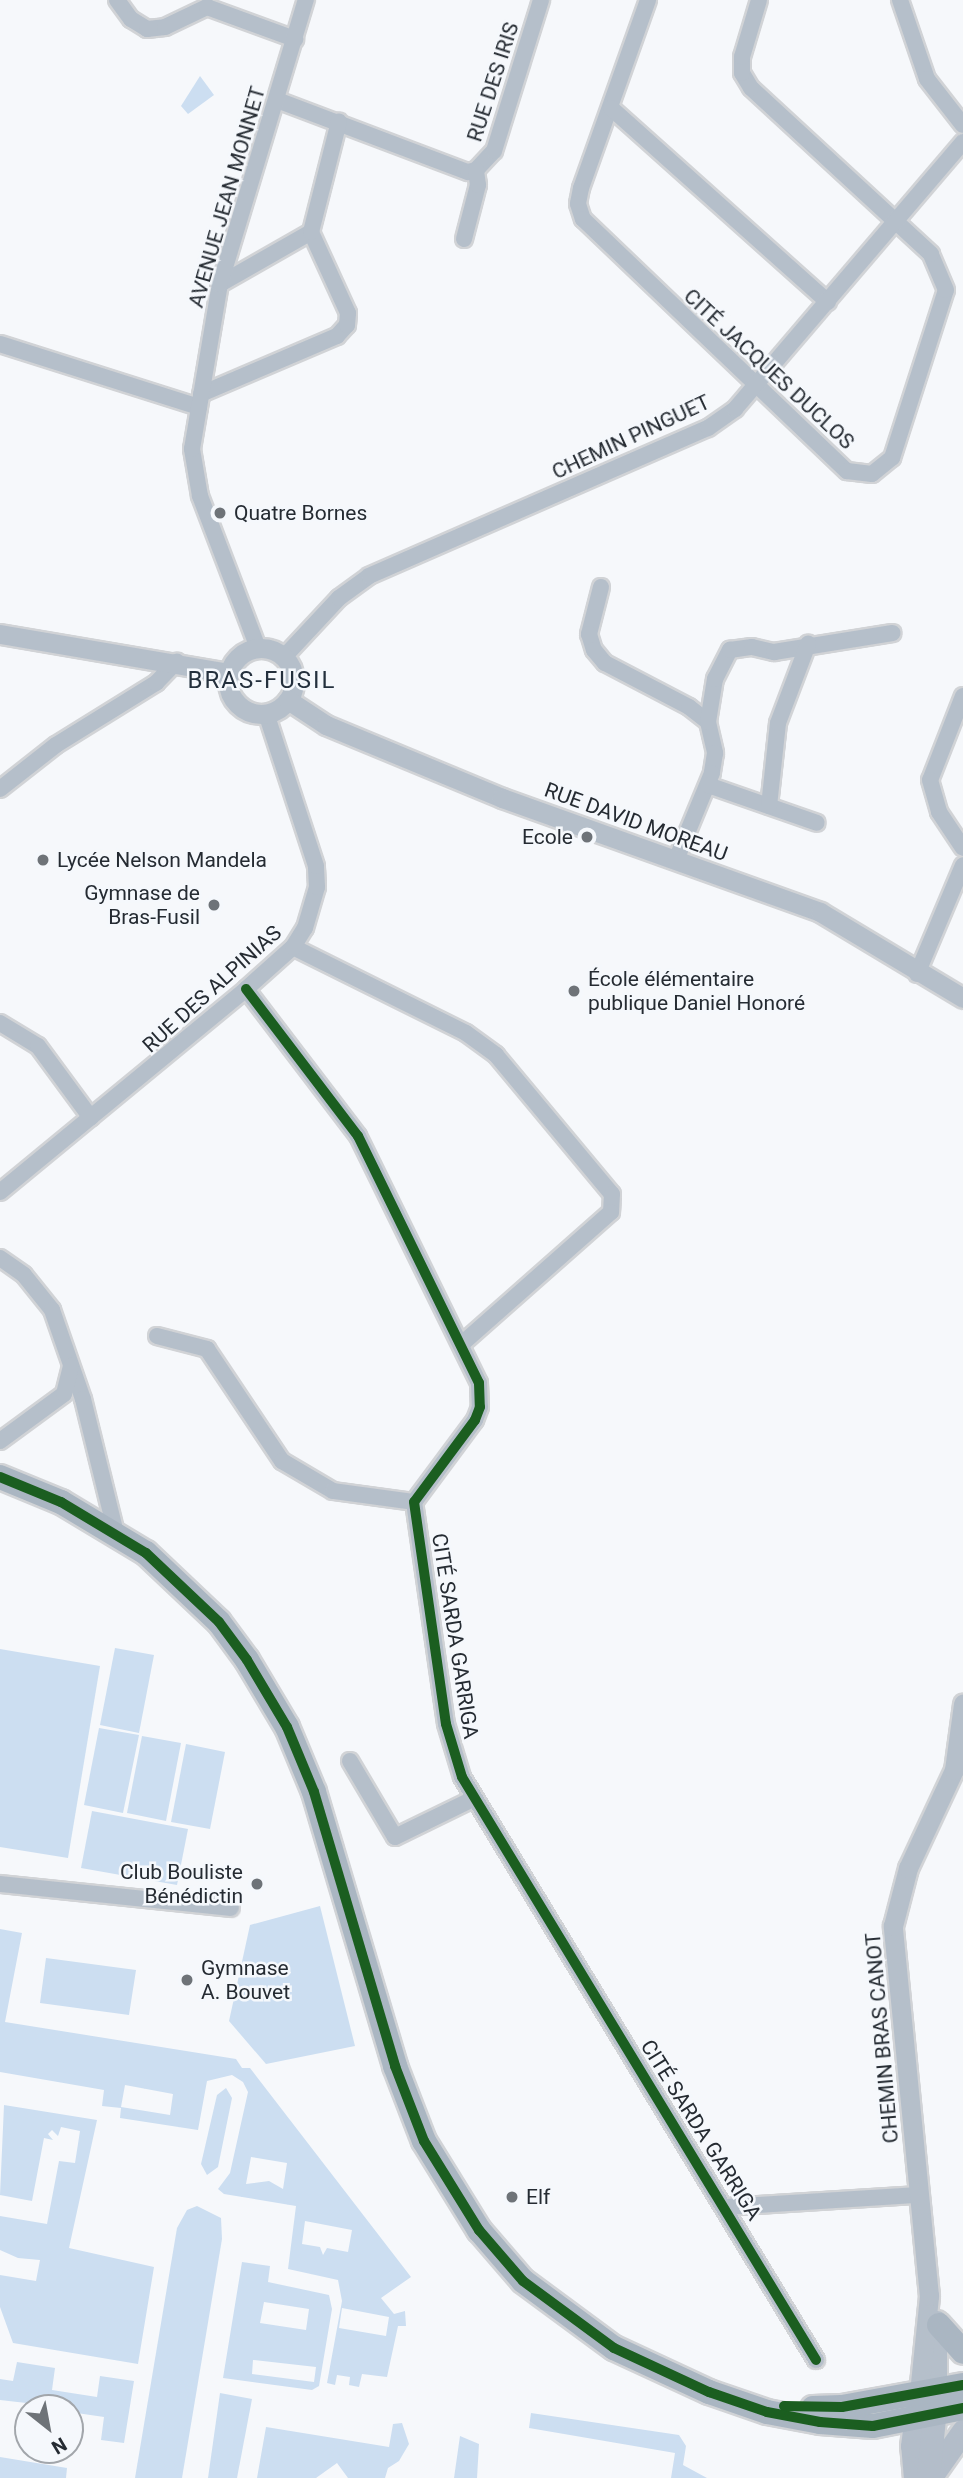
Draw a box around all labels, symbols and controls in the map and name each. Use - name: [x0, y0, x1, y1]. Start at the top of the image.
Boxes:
- street label: RUE DES IRIS: [462, 19, 524, 145]
- street label: AVENUE JEAN MONNET: [183, 84, 271, 310]
- street label: CITÉ JACQUES DUCLOS: [679, 284, 859, 454]
- street label: CHEMIN PINGUET: [548, 389, 714, 485]
- place label: Quatre Bornes: [234, 500, 367, 526]
- marker: Quatre Bornes: [212, 505, 228, 521]
- district label: BRAS-FUSIL: [189, 667, 335, 695]
- street label: RUE DAVID MOREAU: [541, 777, 731, 867]
- place label: Ecole: [522, 824, 573, 850]
- marker: Ecole: [579, 829, 595, 845]
- place label: Lycée Nelson Mandela: [57, 847, 267, 873]
- marker: Lycée Nelson Mandela: [35, 852, 51, 868]
- place label: Gymnase de Bras-Fusil: [84, 880, 200, 930]
- marker: Gymnase de Bras-Fusil: [206, 897, 222, 913]
- street label: RUE DES ALPINIAS: [137, 920, 287, 1058]
- place label: École élémentaire publique Daniel Honoré: [588, 966, 805, 1016]
- marker: École élémentaire publique Daniel Honoré: [566, 983, 582, 999]
- street label: CITÉ SARDA GARRIGA: [426, 1531, 484, 1741]
- place label: Club Bouliste Bénédictin: [120, 1859, 243, 1909]
- marker: Club Bouliste Bénédictin: [249, 1876, 265, 1892]
- street label: CHEMIN BRAS CANOT: [860, 1932, 904, 2144]
- place label: Gymnase A. Bouvet: [201, 1955, 290, 2005]
- marker: Gymnase A. Bouvet: [179, 1972, 195, 1988]
- street label: CITÉ SARDA GARRIGA: [635, 2035, 767, 2225]
- place label: Elf: [526, 2184, 550, 2210]
- marker: Elf: [504, 2189, 520, 2205]
- north arrow: [14, 2394, 84, 2464]
- text: N: [47, 2432, 71, 2459]

